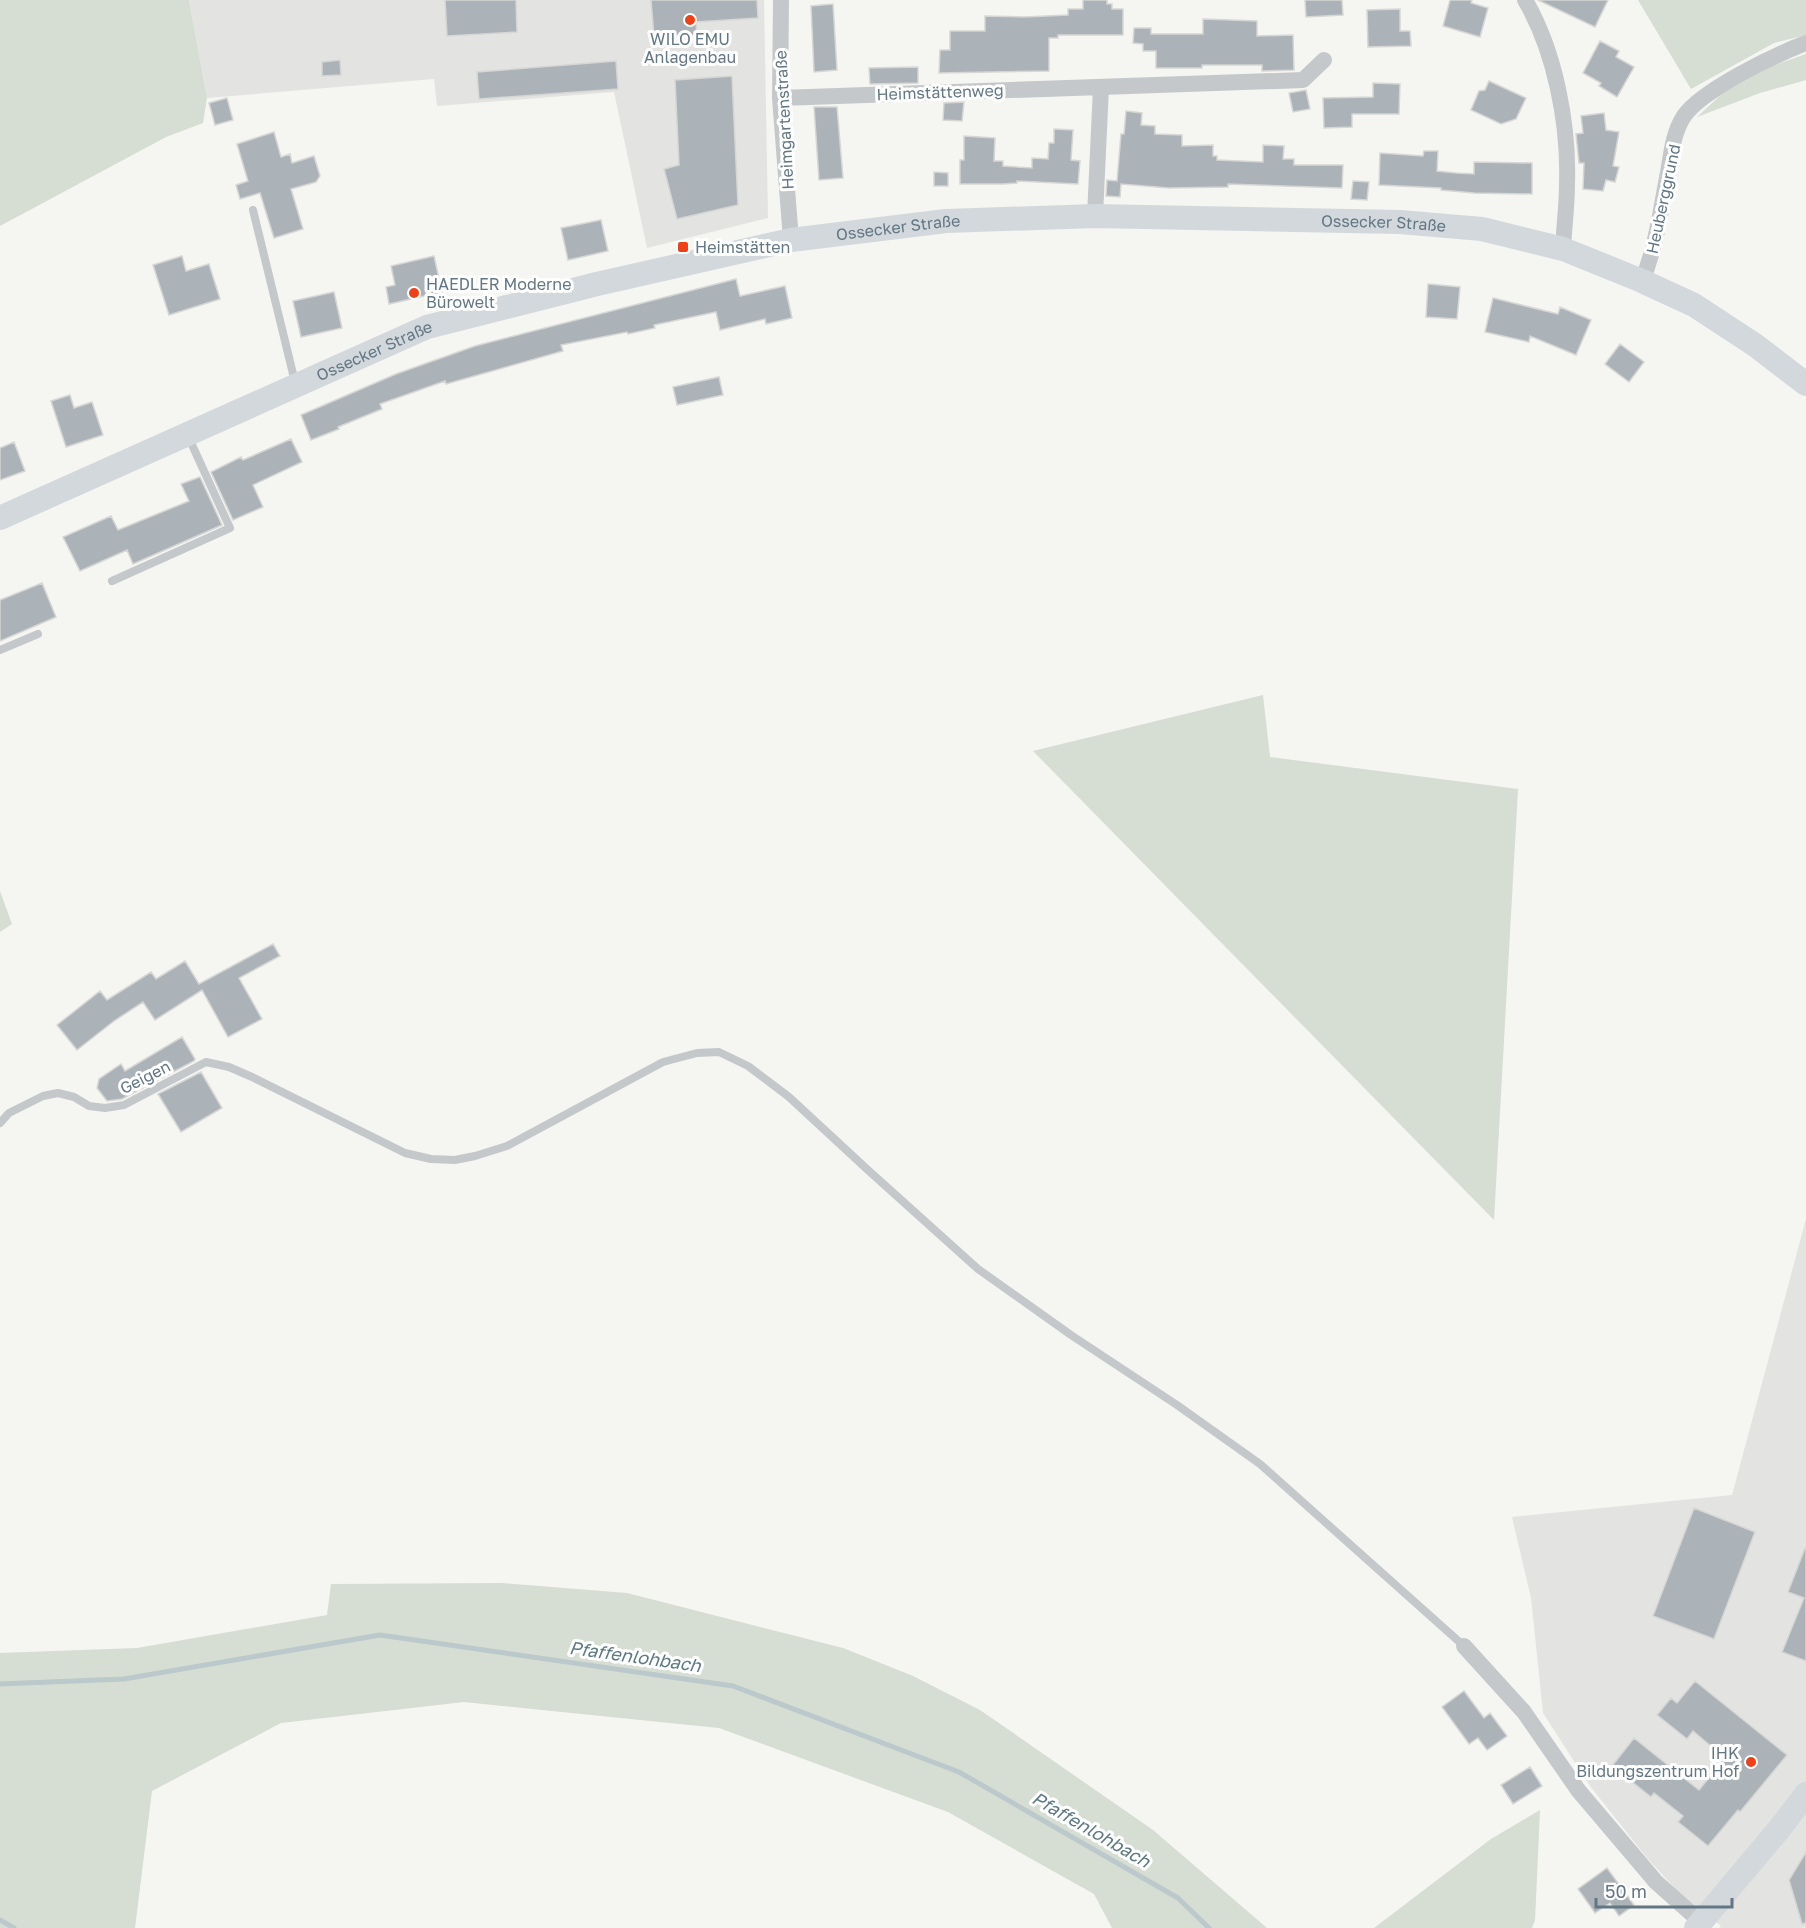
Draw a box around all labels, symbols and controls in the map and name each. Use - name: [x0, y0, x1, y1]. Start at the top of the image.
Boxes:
- marker: WILO EMU Anlagenbau: [683, 13, 697, 27]
- place label: WILO EMU Anlagenbau: [644, 29, 736, 67]
- street label: Heimgartenstraße: [770, 50, 798, 190]
- street label: Heimstättenweg: [876, 80, 1004, 104]
- street label: Heuberggrund: [1642, 142, 1684, 256]
- street label: Ossecker Straße: [1321, 210, 1447, 236]
- street label: Ossecker Straße: [835, 211, 961, 244]
- place label: Heimstätten: [695, 237, 790, 257]
- marker: Heimstätten: [676, 240, 690, 254]
- place label: HAEDLER Moderne Bürowelt: [426, 274, 571, 312]
- marker: HAEDLER Moderne Bürowelt: [407, 286, 421, 300]
- street label: Ossecker Straße: [313, 316, 434, 385]
- street label: Geigen: [116, 1056, 174, 1098]
- water label: Pfaffenlohbach: [568, 1636, 703, 1676]
- place label: IHK Bildungszentrum Hof: [1576, 1743, 1739, 1781]
- marker: IHK Bildungszentrum Hof: [1744, 1755, 1758, 1769]
- water label: Pfaffenlohbach: [1029, 1786, 1155, 1872]
- scale bar: [1596, 1871, 1732, 1909]
- text: 50 m: [1605, 1880, 1647, 1902]

